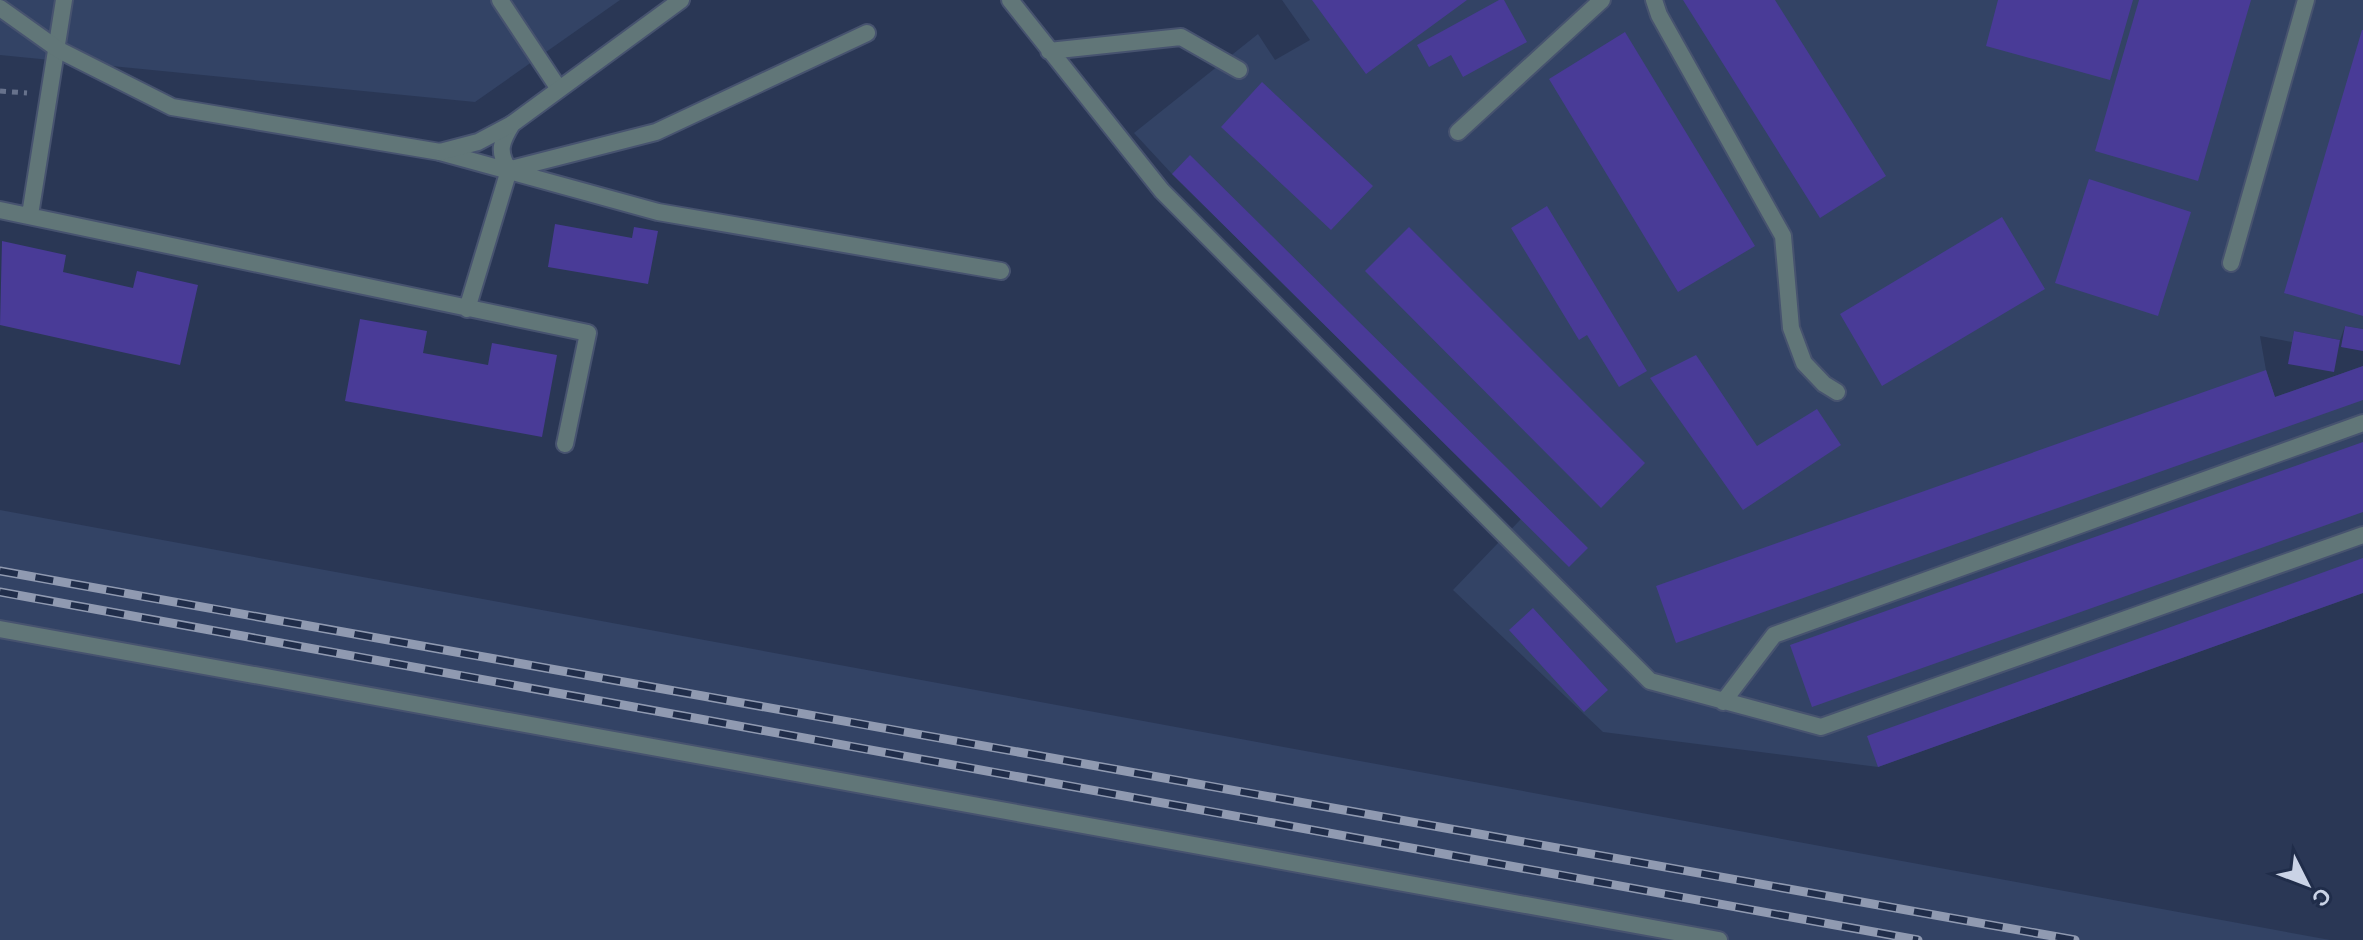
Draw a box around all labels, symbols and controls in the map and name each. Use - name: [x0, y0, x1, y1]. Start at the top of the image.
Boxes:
- north arrow: [2267, 844, 2347, 924]
- text: С: [2307, 883, 2336, 911]

